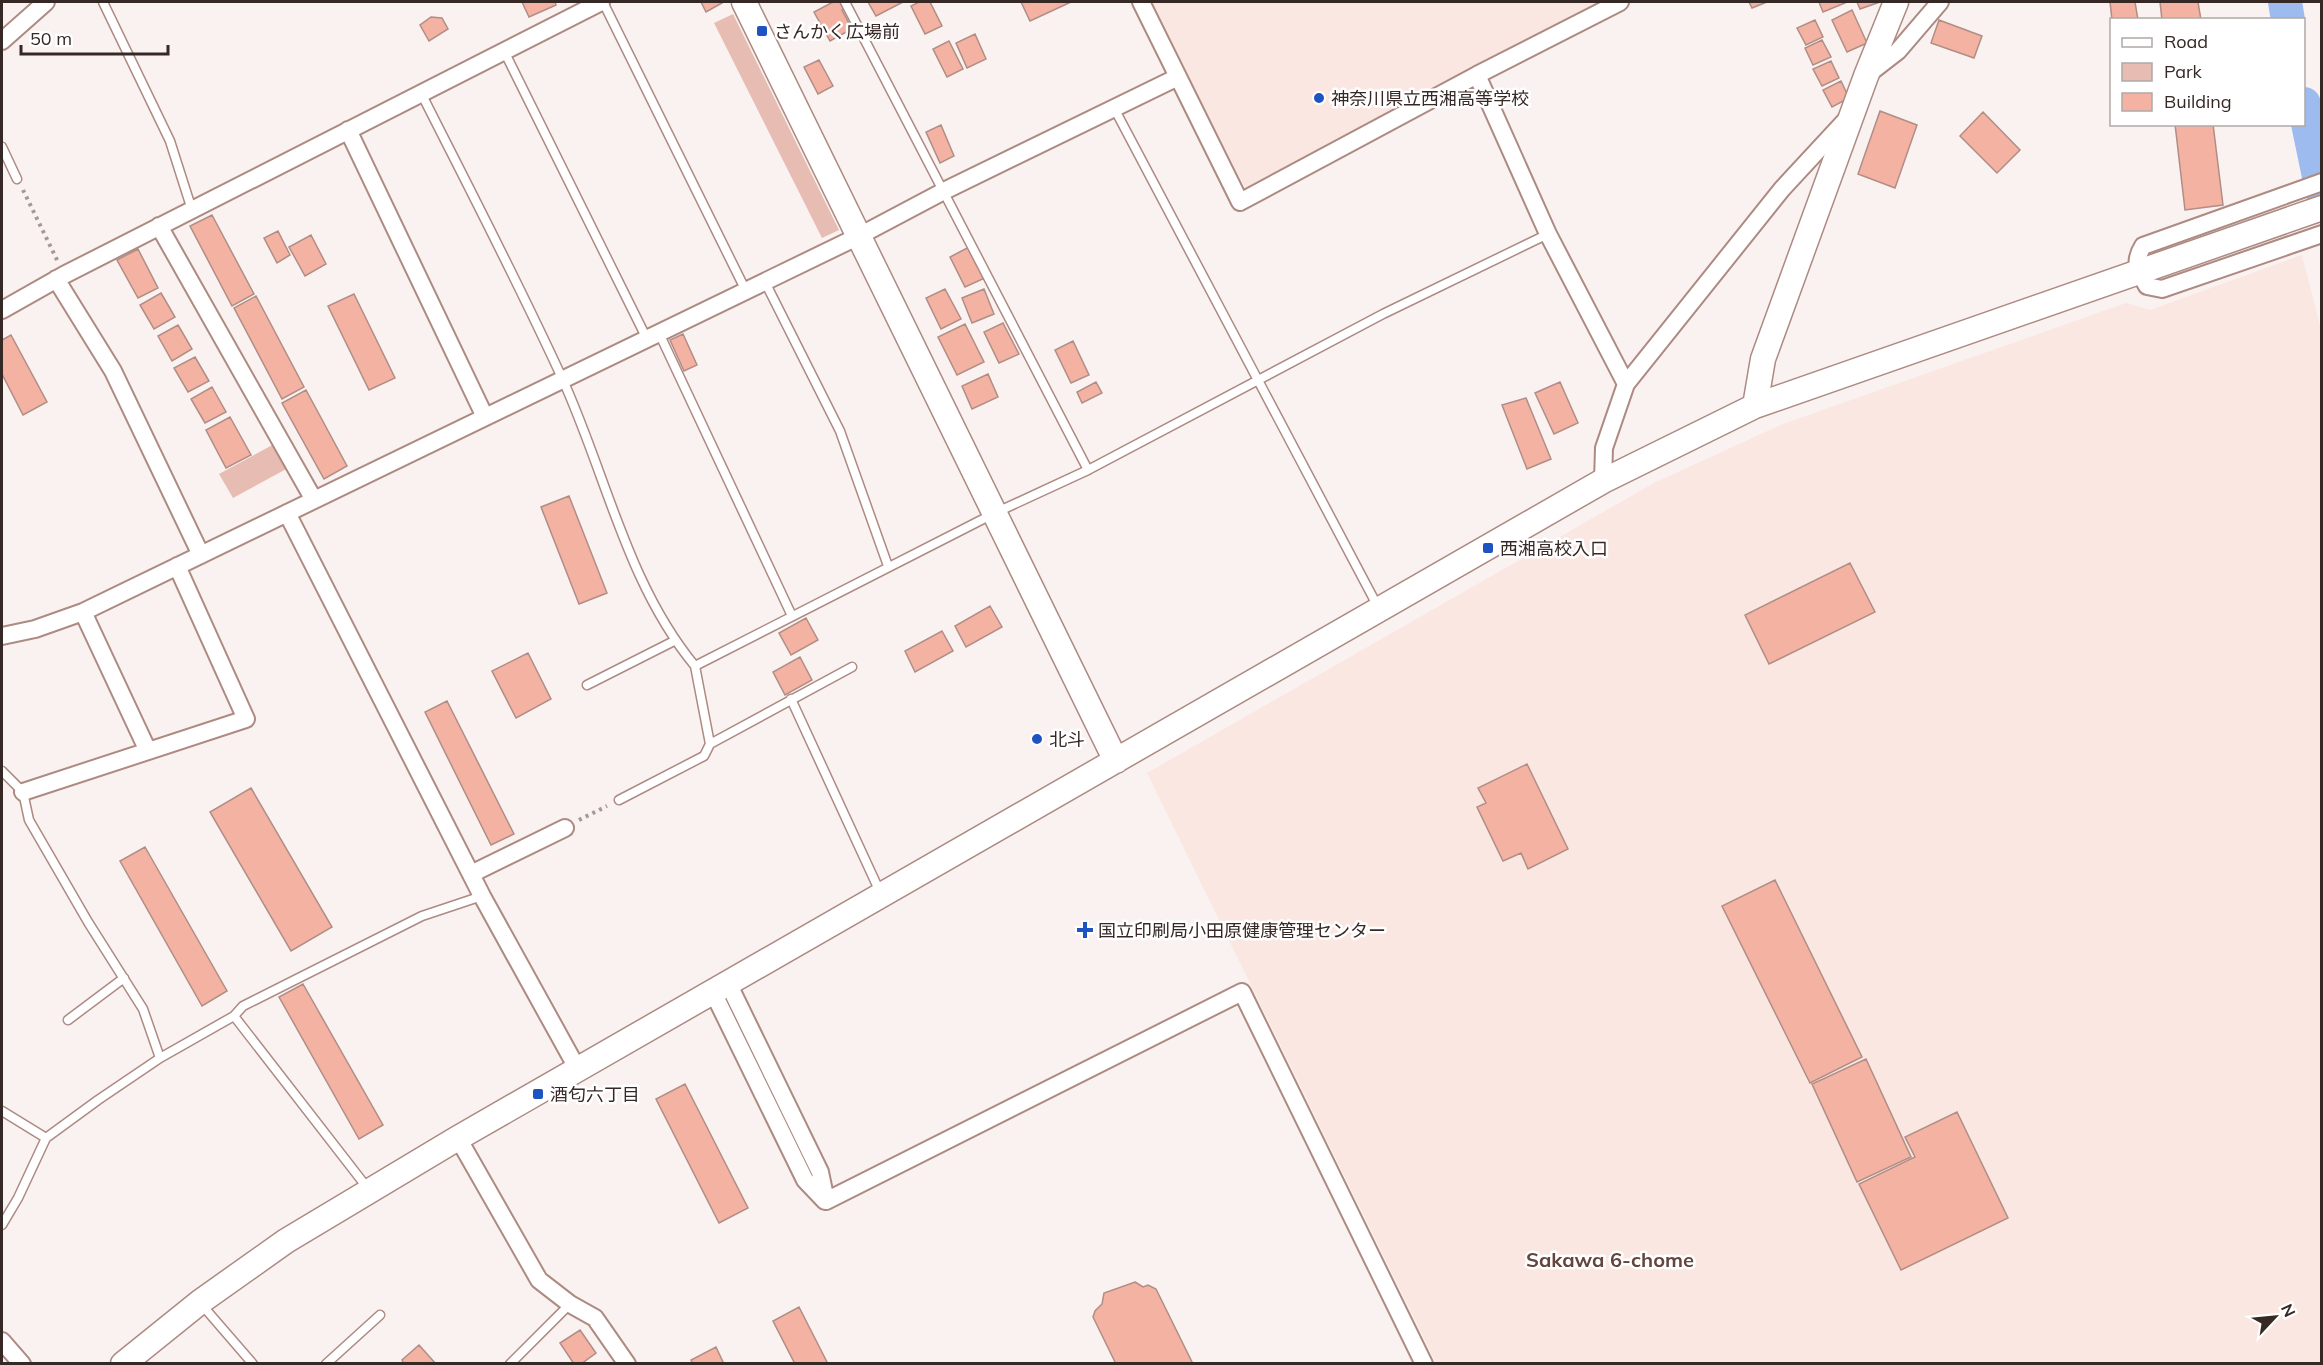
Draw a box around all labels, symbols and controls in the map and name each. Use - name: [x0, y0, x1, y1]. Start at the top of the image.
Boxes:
- scale bar: [21, 18, 168, 56]
- legend: [2110, 18, 2305, 126]
- place label: さんかく広場前: [774, 20, 900, 43]
- marker: さんかく広場前: [755, 24, 769, 38]
- text: 50 m: [30, 27, 72, 50]
- text: Road: [2164, 30, 2208, 53]
- text: Park: [2164, 60, 2203, 83]
- place label: 神奈川県立西湘高等学校: [1331, 87, 1529, 110]
- text: Building: [2164, 90, 2232, 113]
- marker: 神奈川県立西湘高等学校: [1312, 91, 1326, 105]
- place label: 西湘高校入口: [1500, 537, 1608, 560]
- marker: 西湘高校入口: [1481, 541, 1495, 555]
- place label: 北斗: [1049, 728, 1085, 751]
- marker: 北斗: [1030, 732, 1044, 746]
- place label: 国立印刷局小田原健康管理センター: [1098, 919, 1386, 942]
- marker: 国立印刷局小田原健康管理センター: [1076, 921, 1094, 939]
- place label: 酒匂六丁目: [550, 1083, 640, 1106]
- marker: 酒匂六丁目: [531, 1087, 545, 1101]
- district label: Sakawa 6-chome: [1526, 1247, 1694, 1272]
- north arrow: [2245, 1287, 2305, 1347]
- text: N: [2277, 1301, 2300, 1320]

